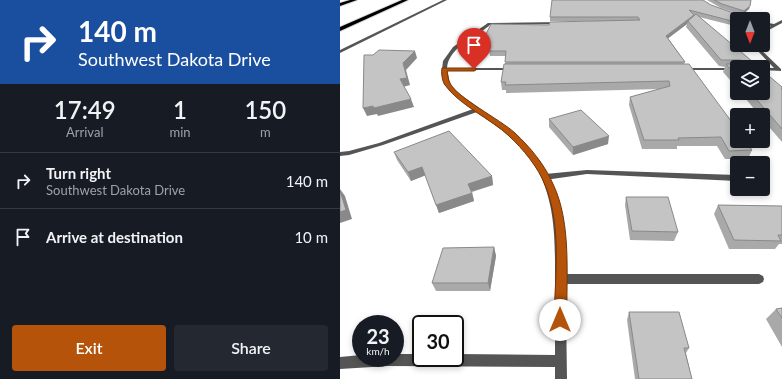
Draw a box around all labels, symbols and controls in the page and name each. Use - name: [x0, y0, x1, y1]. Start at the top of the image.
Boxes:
- north arrow: [730, 12, 770, 52]
- map controls: [730, 12, 770, 196]
- text: 140 m: [78, 14, 157, 48]
- icon: right: [12, 16, 64, 68]
- pin: [457, 28, 491, 69]
- icon: arrive: [463, 34, 485, 56]
- text: Southwest Dakota Drive: [78, 48, 271, 70]
- button: layers: [730, 60, 770, 100]
- text: 17:49: [54, 95, 116, 124]
- text: 1: [173, 95, 187, 124]
- text: 150: [244, 95, 286, 124]
- button: +: [730, 108, 770, 148]
- text: Arrival: [66, 124, 103, 140]
- text: min: [169, 124, 191, 140]
- text: m: [260, 124, 271, 140]
- button: −: [730, 156, 770, 196]
- text: Turn right: [46, 164, 111, 182]
- icon: right: [12, 170, 34, 192]
- text: 140 m: [286, 172, 328, 190]
- text: Southwest Dakota Drive: [46, 182, 185, 198]
- icon: arrive: [12, 226, 34, 248]
- text: Arrive at destination: [46, 228, 183, 246]
- text: 10 m: [294, 228, 328, 246]
- position arrow: [539, 299, 581, 341]
- speed limit sign: 30: [412, 315, 464, 367]
- text: 23: [366, 324, 390, 348]
- button: Exit: [12, 325, 166, 371]
- button: Share: [174, 325, 328, 371]
- text: km/h: [366, 345, 390, 357]

